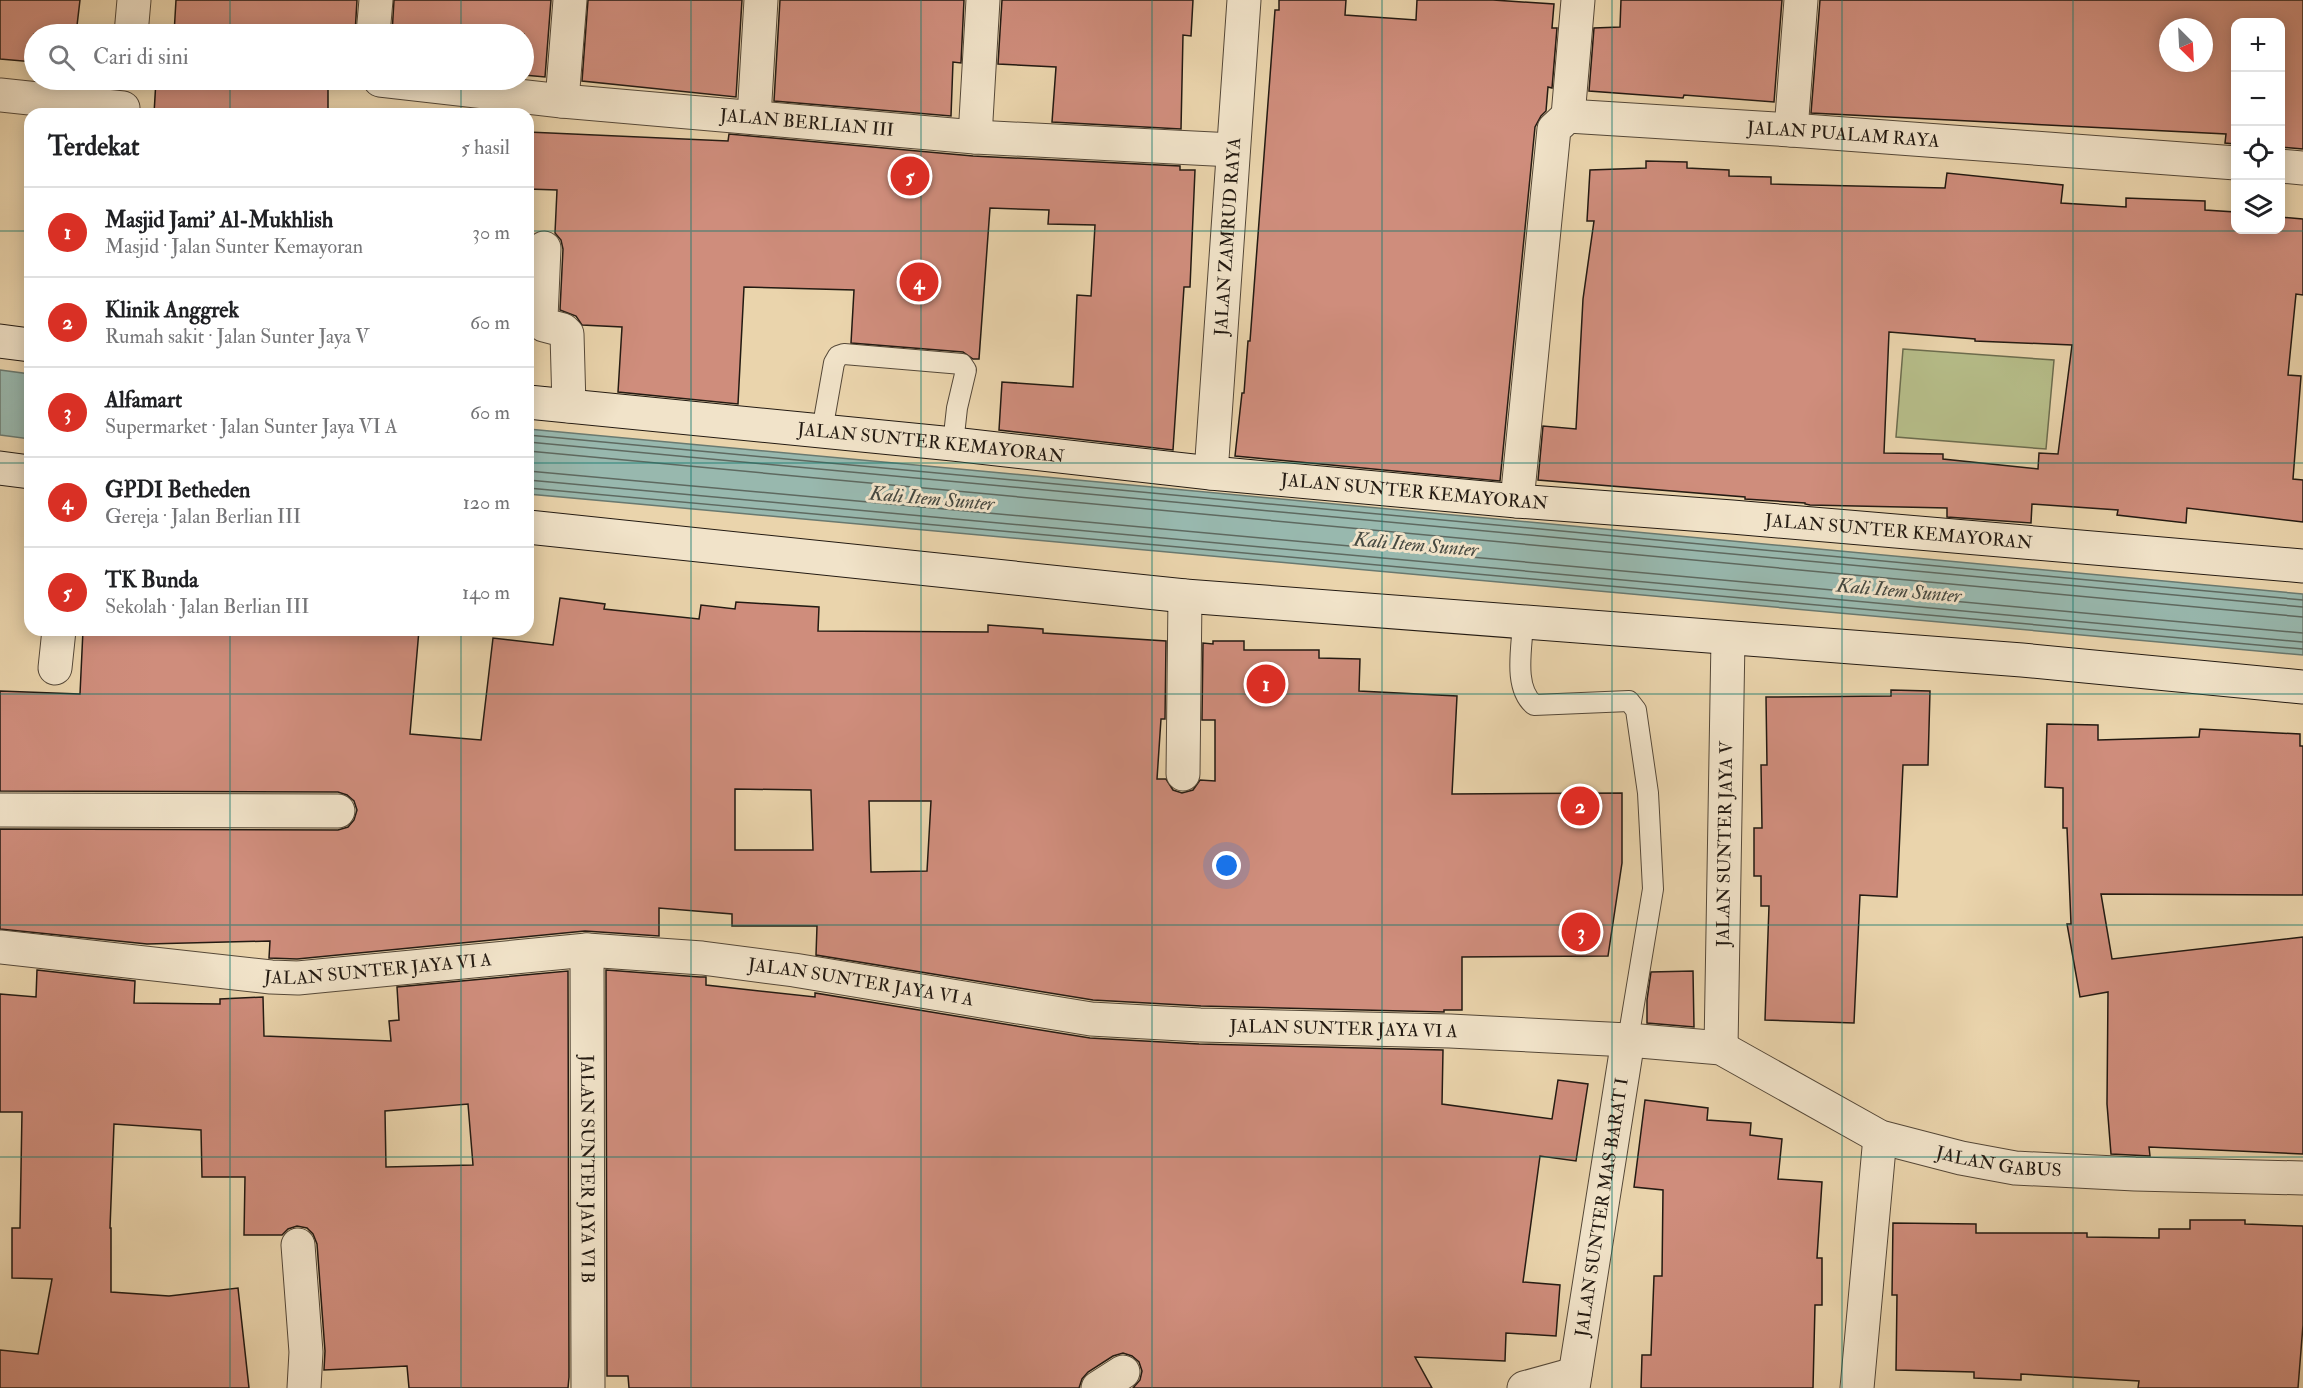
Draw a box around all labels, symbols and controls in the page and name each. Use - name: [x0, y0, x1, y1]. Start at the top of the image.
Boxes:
- north arrow: [2159, 18, 2213, 72]
- map controls: [2231, 18, 2285, 234]
- button: +: [2231, 18, 2285, 72]
- search box: [24, 24, 534, 90]
- icon: search: [45, 41, 78, 74]
- text: Cari di sini: [93, 43, 189, 71]
- button: −: [2231, 72, 2285, 126]
- street label: JALAN BERLIAN III: [718, 104, 895, 142]
- street label: JALAN PUALAM RAYA: [1745, 116, 1941, 153]
- button: locate: [2231, 126, 2285, 180]
- text: Terdekat: [48, 131, 139, 163]
- text: 5 hasil: [461, 135, 510, 160]
- street label: JALAN ZAMRUD RAYA: [1210, 136, 1246, 338]
- pin: 5: [890, 154, 930, 198]
- button: layers: [2231, 180, 2285, 234]
- text: Masjid Jami' Al-Mukhlish: [105, 206, 333, 234]
- text: 1: [64, 220, 71, 245]
- text: 30 m: [472, 220, 510, 245]
- text: Masjid · Jalan Sunter Kemayoran: [105, 234, 363, 259]
- pin: 4: [900, 260, 938, 304]
- text: Klinik Anggrek: [105, 296, 239, 324]
- text: 2: [62, 310, 73, 335]
- text: 60 m: [470, 310, 510, 335]
- text: Rumah sakit · Jalan Sunter Jaya V: [105, 324, 369, 349]
- text: Alfamart: [105, 386, 182, 414]
- text: 3: [64, 400, 71, 425]
- text: 60 m: [470, 400, 510, 425]
- text: Supermarket · Jalan Sunter Jaya VI A: [105, 414, 398, 439]
- street label: JALAN SUNTER KEMAYORAN: [795, 418, 1066, 468]
- street label: JALAN SUNTER KEMAYORAN: [1279, 468, 1549, 515]
- text: GPDI Betheden: [105, 476, 250, 504]
- water label: Kali Item Sunter: [868, 481, 997, 517]
- text: 4: [62, 490, 73, 515]
- text: 120 m: [463, 490, 510, 515]
- text: Gereja · Jalan Berlian III: [105, 504, 301, 529]
- street label: JALAN SUNTER KEMAYORAN: [1763, 509, 2033, 555]
- water label: Kali Item Sunter: [1352, 527, 1481, 563]
- text: TK Bunda: [105, 566, 198, 594]
- water label: Kali Item Sunter: [1835, 573, 1964, 609]
- text: 5: [63, 580, 72, 605]
- text: 140 m: [462, 580, 510, 605]
- text: Sekolah · Jalan Berlian III: [105, 594, 309, 619]
- pin: 1: [1246, 662, 1286, 706]
- street label: JALAN SUNTER JAYA V: [1712, 740, 1738, 948]
- pin: 2: [1560, 784, 1600, 828]
- your location: [1212, 851, 1241, 880]
- pin: 3: [1562, 910, 1600, 954]
- street label: JALAN SUNTER JAYA VI A: [262, 948, 493, 990]
- street label: JALAN SUNTER JAYA VI A: [746, 953, 976, 1012]
- street label: JALAN SUNTER JAYA VI A: [1228, 1015, 1459, 1043]
- street label: JALAN SUNTER JAYA VI B: [575, 1054, 599, 1283]
- street label: JALAN SUNTER MAS BARAT I: [1570, 1076, 1634, 1339]
- street label: JALAN GABUS: [1933, 1141, 2062, 1182]

